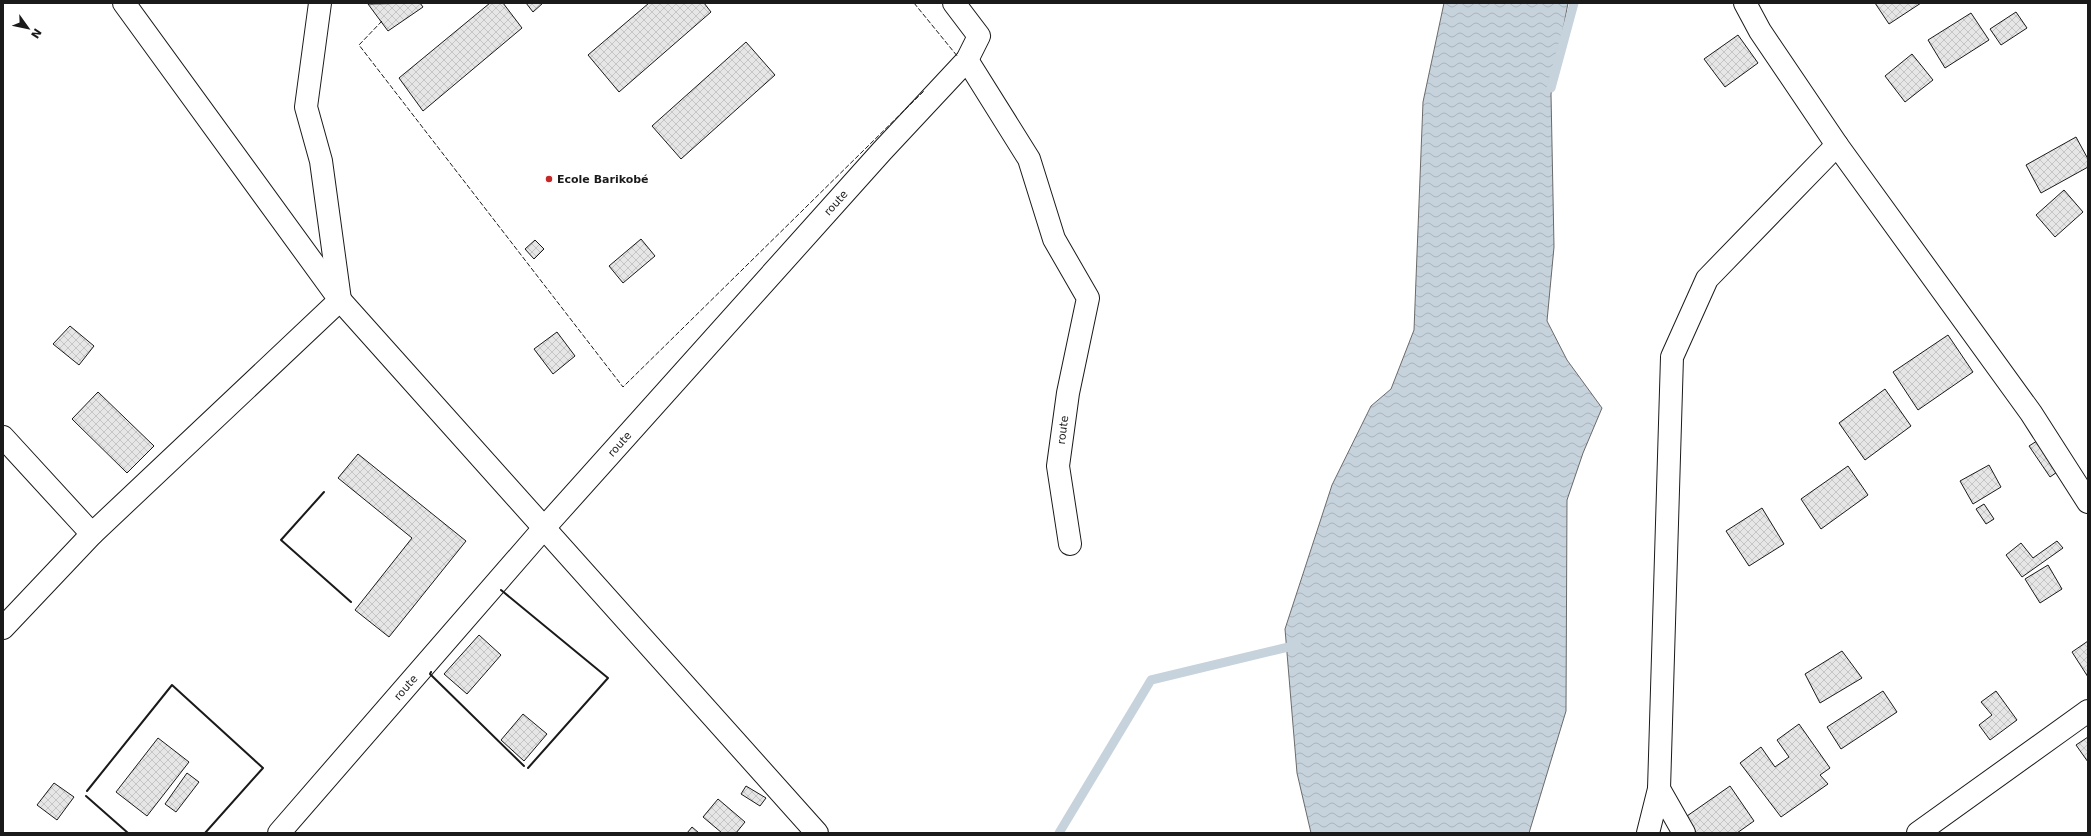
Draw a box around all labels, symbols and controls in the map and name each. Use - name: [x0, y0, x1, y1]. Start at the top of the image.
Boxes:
- north arrow: [8, 8, 48, 48]
- text: N: [28, 26, 44, 41]
- place label: Ecole Barikobé: [557, 173, 649, 186]
- marker: Ecole Barikobé: [544, 174, 554, 184]
- street label: route: [821, 187, 850, 218]
- street label: route: [1055, 415, 1071, 445]
- street label: route: [605, 429, 634, 459]
- street label: route: [391, 672, 420, 703]

